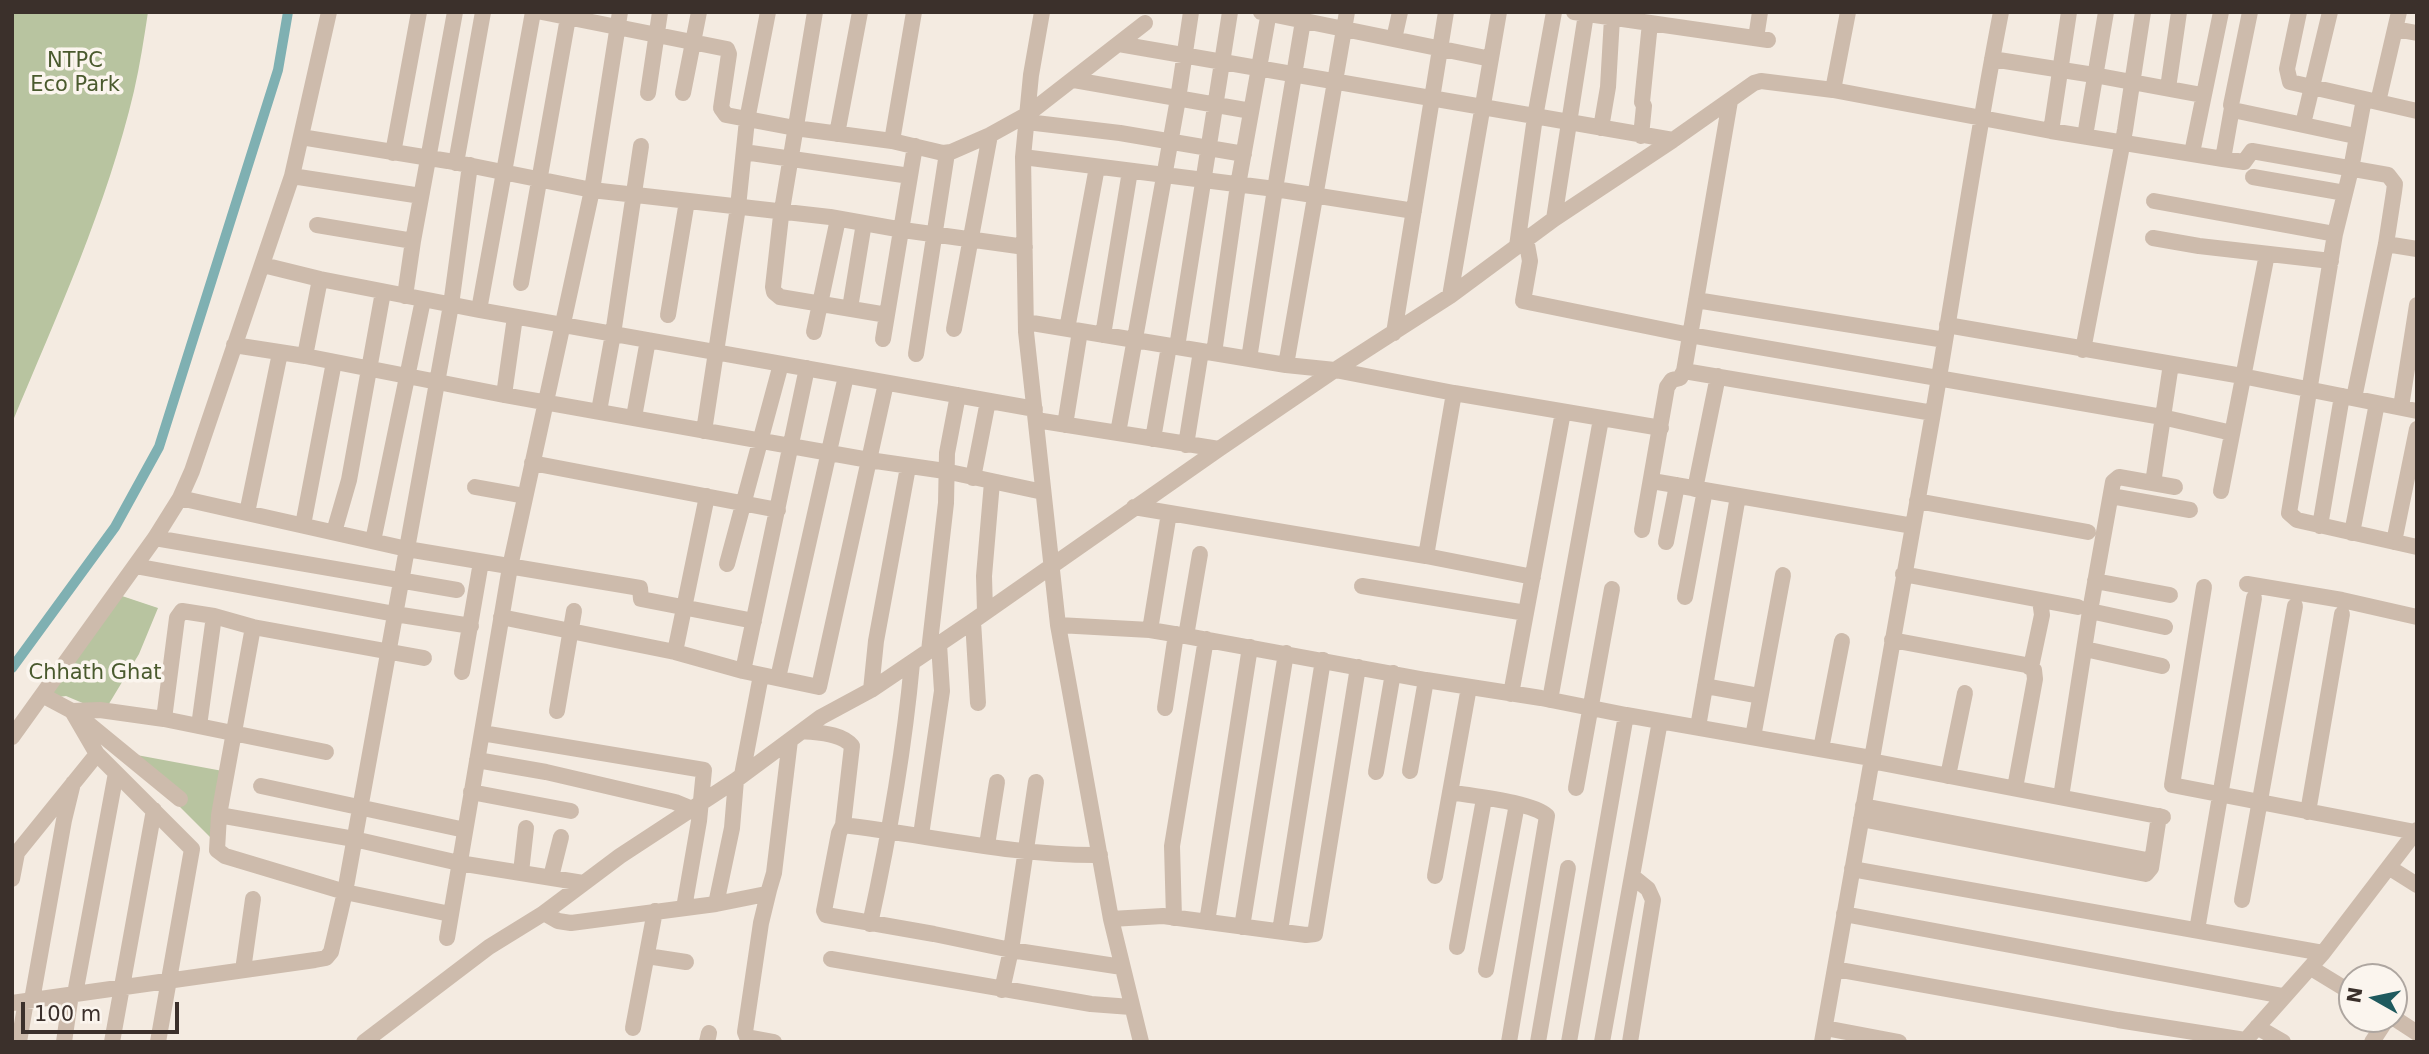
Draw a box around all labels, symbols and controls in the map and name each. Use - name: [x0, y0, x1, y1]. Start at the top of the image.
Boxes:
- park label: NTPC Eco Park: [30, 49, 120, 99]
- park label: Chhath Ghat: [28, 661, 162, 687]
- north arrow: [2338, 963, 2408, 1033]
- text: N: [2342, 985, 2366, 1005]
- scale bar: [24, 988, 182, 1032]
- text: 100 m: [34, 1002, 101, 1026]

